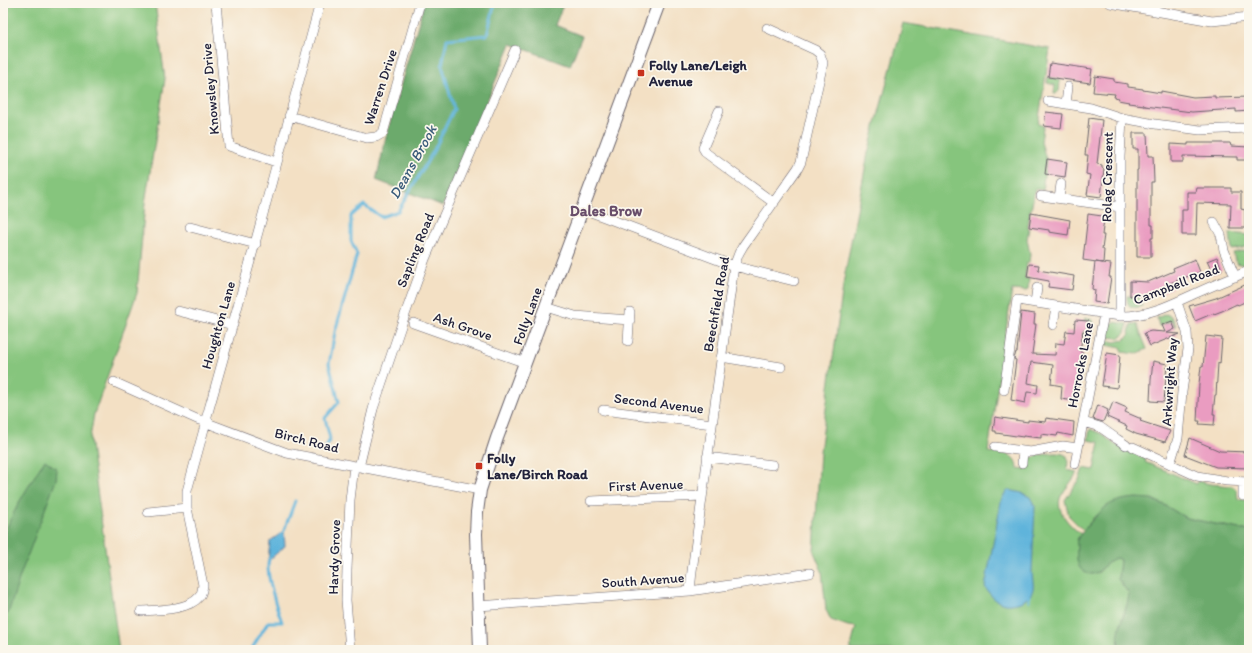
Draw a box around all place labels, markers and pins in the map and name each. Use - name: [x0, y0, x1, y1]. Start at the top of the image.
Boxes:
- place label: Folly Lane/Leigh Avenue: [648, 57, 748, 90]
- marker: Folly Lane/Leigh Avenue: [636, 68, 646, 78]
- place label: Folly Lane/Birch Road: [487, 450, 588, 483]
- marker: Folly Lane/Birch Road: [474, 461, 484, 471]

